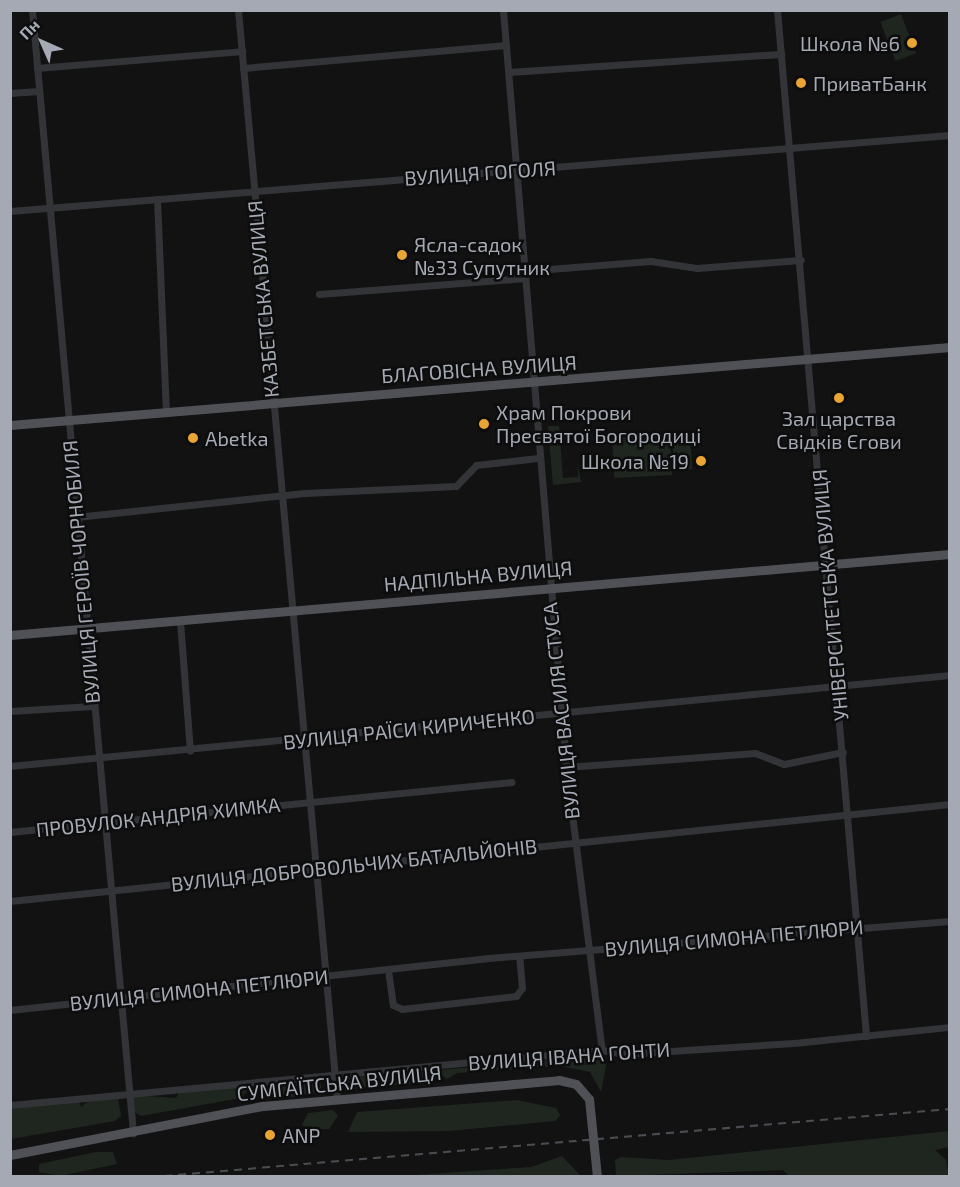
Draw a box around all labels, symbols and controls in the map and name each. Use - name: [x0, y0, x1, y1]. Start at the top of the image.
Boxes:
- north arrow: [12, 12, 72, 72]
- text: Пн: [15, 15, 43, 43]
- place label: Школа №6: [800, 31, 900, 55]
- marker: Школа №6: [905, 36, 919, 50]
- place label: ПриватБанк: [813, 71, 927, 95]
- marker: ПриватБанк: [794, 76, 808, 90]
- street label: ВУЛИЦЯ ГОГОЛЯ: [403, 156, 557, 190]
- street label: КАЗБЕТСЬКА ВУЛИЦЯ: [242, 199, 284, 399]
- place label: Ясла-садок №33 Супутник: [414, 232, 550, 279]
- marker: Ясла-садок №33 Супутник: [395, 248, 409, 262]
- street label: БЛАГОВІСНА ВУЛИЦЯ: [380, 350, 578, 388]
- marker: Зал царства Свідків Єгови: [832, 391, 846, 405]
- place label: Храм Покрови Пресвятої Богородиці: [496, 400, 701, 447]
- place label: Зал царства Свідків Єгови: [776, 407, 902, 454]
- marker: Храм Покрови Пресвятої Богородиці: [477, 417, 491, 431]
- place label: Abetka: [205, 426, 268, 450]
- marker: Abetka: [186, 431, 200, 445]
- street label: ВУЛИЦЯ ГЕРОЇВ ЧОРНОБИЛЯ: [58, 439, 104, 705]
- place label: Школа №19: [581, 449, 689, 473]
- marker: Школа №19: [694, 454, 708, 468]
- street label: УНІВЕРСИТЕТСЬКА ВУЛИЦЯ: [807, 468, 853, 722]
- street label: НАДПІЛЬНА ВУЛИЦЯ: [383, 556, 573, 596]
- street label: ВУЛИЦЯ ВАСИЛЯ СТУСА: [538, 601, 584, 821]
- street label: ВУЛИЦЯ РАЇСИ КИРИЧЕНКО: [282, 704, 536, 754]
- street label: ПРОВУЛОК АНДРІЯ ХИМКА: [35, 792, 281, 842]
- street label: ВУЛИЦЯ ДОБРОВОЛЬЧИХ БАТАЛЬЙОНІВ: [170, 834, 538, 896]
- street label: ВУЛИЦЯ СИМОНА ПЕТЛЮРИ: [603, 915, 865, 961]
- street label: ВУЛИЦЯ СИМОНА ПЕТЛЮРИ: [68, 964, 330, 1016]
- street label: ВУЛИЦЯ ІВАНА ГОНТИ: [467, 1037, 671, 1075]
- street label: СУМГАЇТСЬКА ВУЛИЦЯ: [235, 1060, 443, 1106]
- place label: ANP: [282, 1123, 320, 1147]
- marker: ANP: [263, 1128, 277, 1142]

